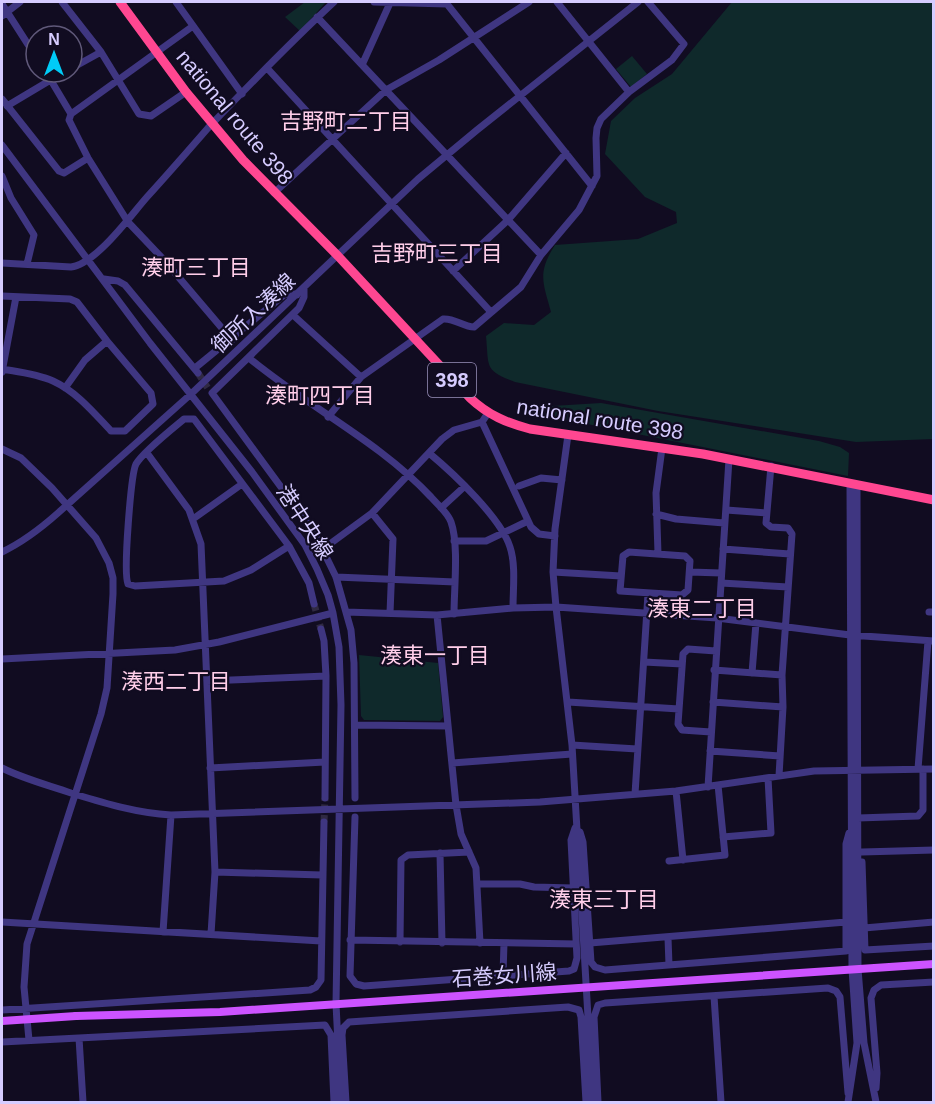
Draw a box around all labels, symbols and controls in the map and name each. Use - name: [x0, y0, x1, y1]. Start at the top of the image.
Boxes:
- north arrow: [24, 24, 84, 84]
- text: N: [48, 31, 60, 48]
- street label: national route 398: [172, 45, 298, 189]
- district label: 吉野町二丁目: [280, 109, 412, 134]
- district label: 吉野町三丁目: [371, 241, 503, 266]
- district label: 湊町三丁目: [141, 255, 251, 280]
- street label: 御所入湊線: [207, 269, 299, 357]
- road number: 398: [428, 363, 476, 397]
- district label: 湊町四丁目: [265, 383, 375, 408]
- street label: national route 398: [515, 394, 685, 444]
- street label: 港中央線: [272, 481, 338, 563]
- district label: 湊東二丁目: [647, 596, 757, 621]
- district label: 湊東一丁目: [380, 643, 490, 668]
- district label: 湊西二丁目: [121, 669, 231, 694]
- district label: 湊東三丁目: [549, 887, 659, 912]
- street label: 石巻女川線: [451, 960, 557, 990]

